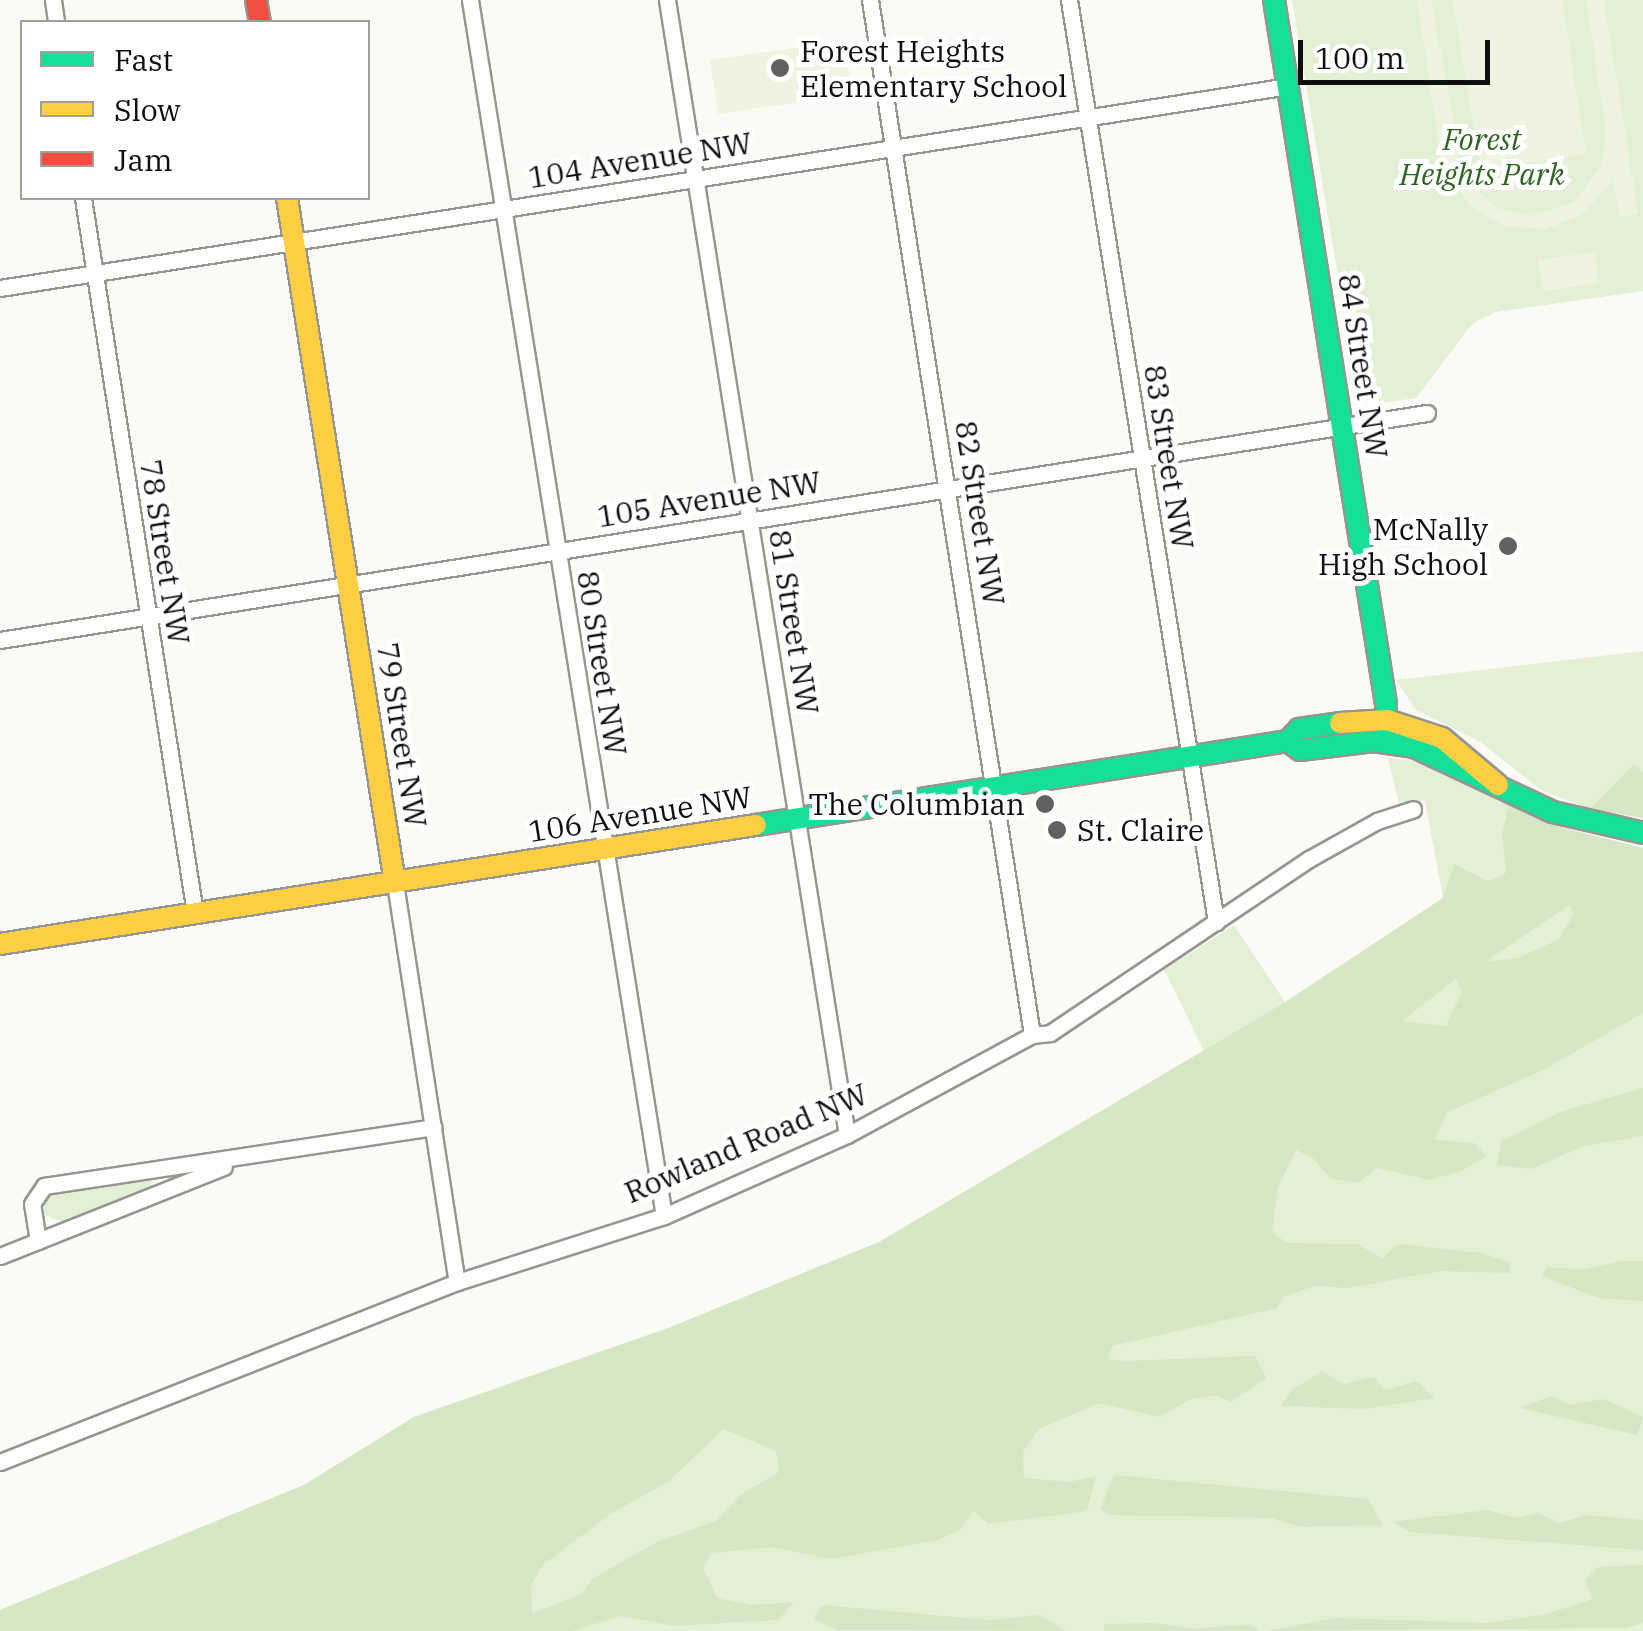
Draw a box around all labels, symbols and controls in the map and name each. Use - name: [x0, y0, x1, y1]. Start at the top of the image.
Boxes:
- legend: [20, 20, 370, 200]
- scale bar: [1303, 20, 1496, 82]
- place label: Forest Heights Elementary School: [800, 33, 1067, 104]
- text: 100 m: [1315, 38, 1405, 77]
- text: Fast: [114, 40, 173, 79]
- marker: Forest Heights Elementary School: [769, 57, 791, 79]
- text: Slow: [114, 90, 181, 129]
- park label: Forest Heights Park: [1399, 121, 1565, 192]
- street label: 104 Avenue NW: [526, 125, 754, 195]
- text: Jam: [114, 140, 173, 179]
- street label: 84 Street NW: [1331, 271, 1395, 461]
- street label: 83 Street NW: [1137, 362, 1201, 552]
- street label: 82 Street NW: [948, 418, 1012, 608]
- street label: 78 Street NW: [133, 457, 197, 647]
- street label: 105 Avenue NW: [595, 464, 823, 534]
- place label: McNally High School: [1318, 511, 1488, 582]
- street label: 81 Street NW: [762, 527, 826, 717]
- marker: McNally High School: [1497, 535, 1519, 557]
- street label: 80 Street NW: [570, 568, 634, 758]
- street label: 79 Street NW: [370, 640, 434, 830]
- street label: 106 Avenue NW: [526, 779, 754, 849]
- place label: The Columbian: [808, 786, 1025, 822]
- marker: The Columbian: [1034, 793, 1056, 815]
- place label: St. Claire: [1077, 812, 1204, 848]
- marker: St. Claire: [1046, 819, 1068, 841]
- street label: Rowland Road NW: [619, 1076, 873, 1210]

